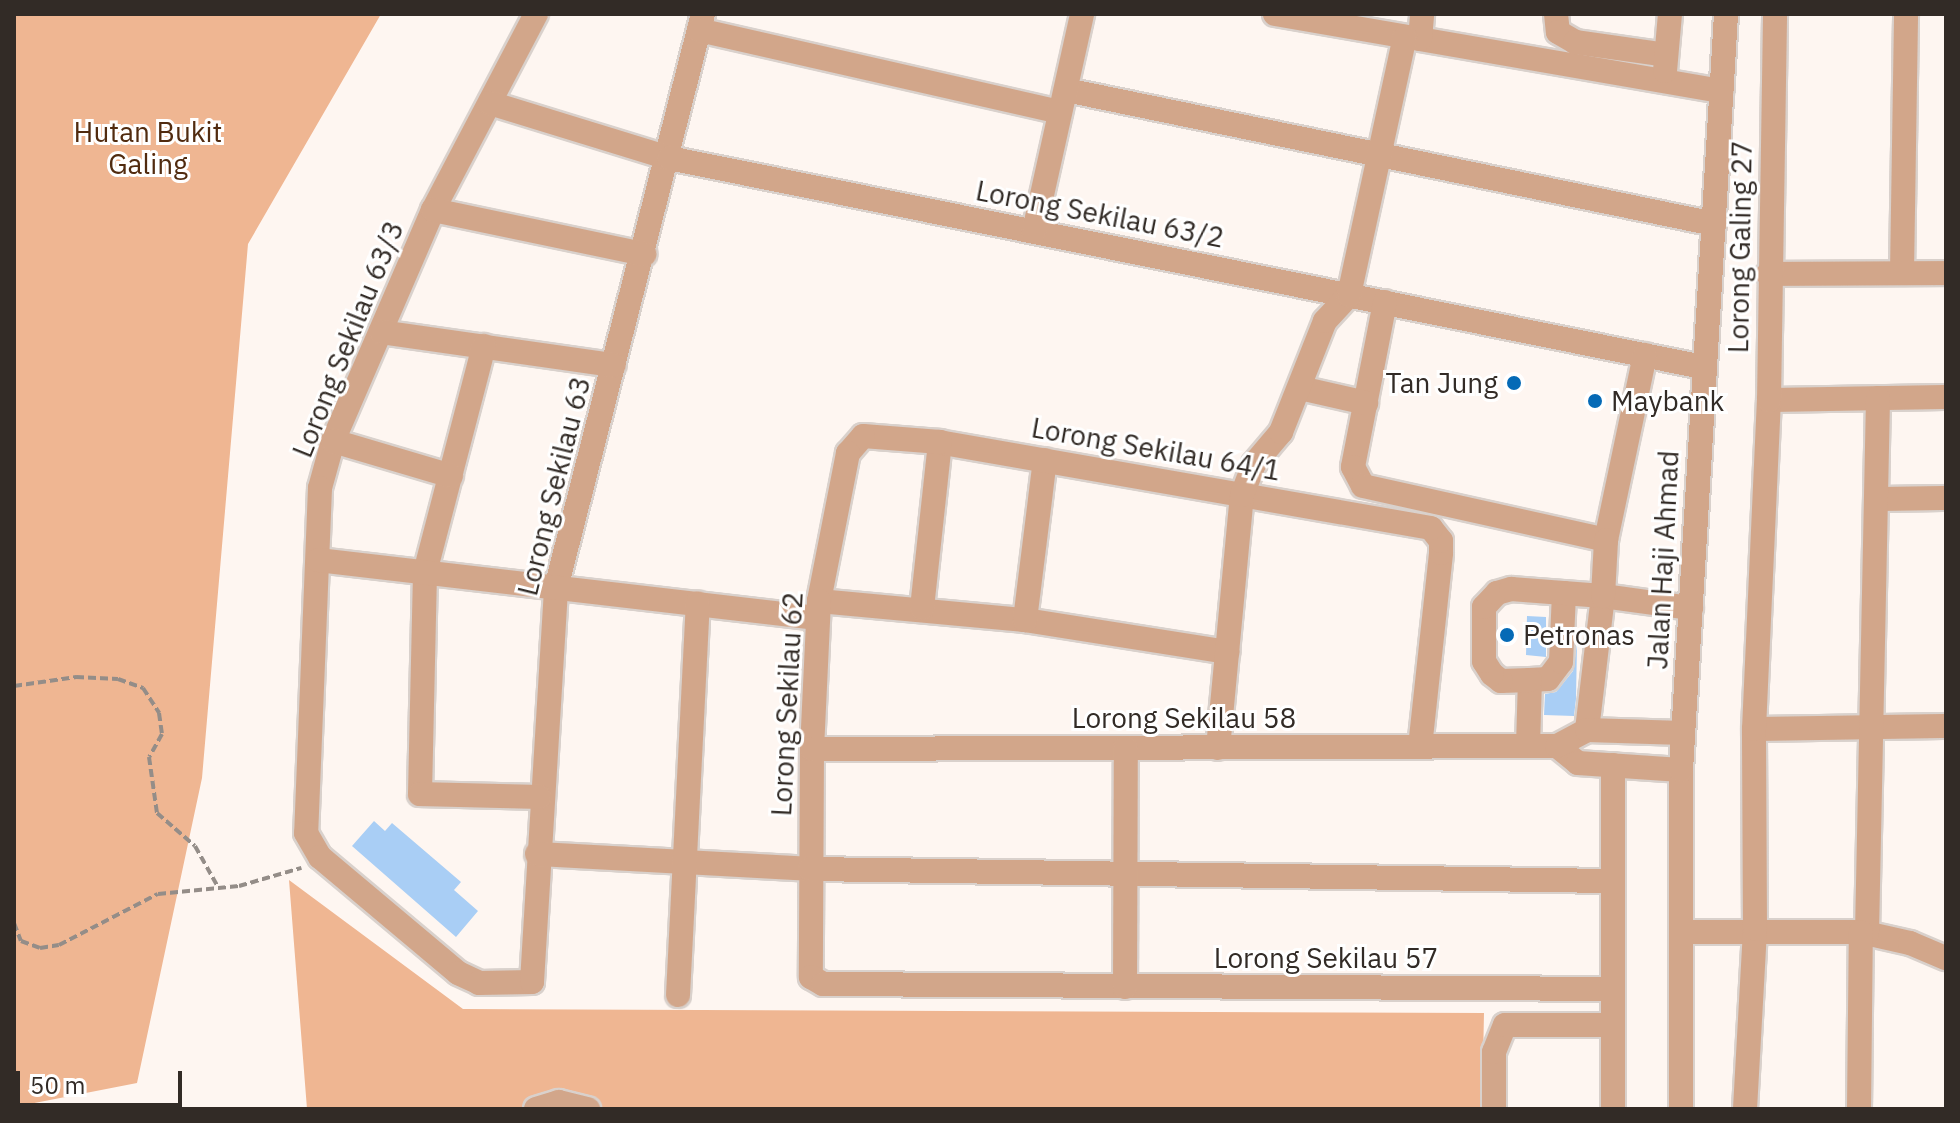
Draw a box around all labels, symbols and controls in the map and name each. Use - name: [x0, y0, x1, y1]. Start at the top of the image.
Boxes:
- park label: Hutan Bukit Galing: [74, 115, 222, 181]
- street label: Lorong Galing 27: [1721, 140, 1759, 354]
- street label: Lorong Sekilau 63/2: [973, 173, 1227, 255]
- street label: Lorong Sekilau 63/3: [285, 216, 411, 462]
- place label: Tan Jung: [1386, 366, 1498, 400]
- street label: Lorong Sekilau 63: [511, 373, 597, 599]
- marker: Tan Jung: [1505, 374, 1523, 392]
- place label: Maybank: [1611, 384, 1724, 418]
- marker: Maybank: [1586, 392, 1604, 410]
- street label: Lorong Sekilau 64/1: [1029, 411, 1283, 487]
- street label: Jalan Haji Ahmad: [1640, 450, 1686, 670]
- street label: Lorong Sekilau 62: [764, 591, 810, 817]
- place label: Petronas: [1523, 618, 1635, 652]
- marker: Petronas: [1498, 626, 1516, 644]
- street label: Lorong Sekilau 58: [1072, 701, 1296, 735]
- street label: Lorong Sekilau 57: [1214, 941, 1438, 975]
- scale bar: [20, 1055, 186, 1105]
- text: 50 m: [30, 1069, 85, 1101]

